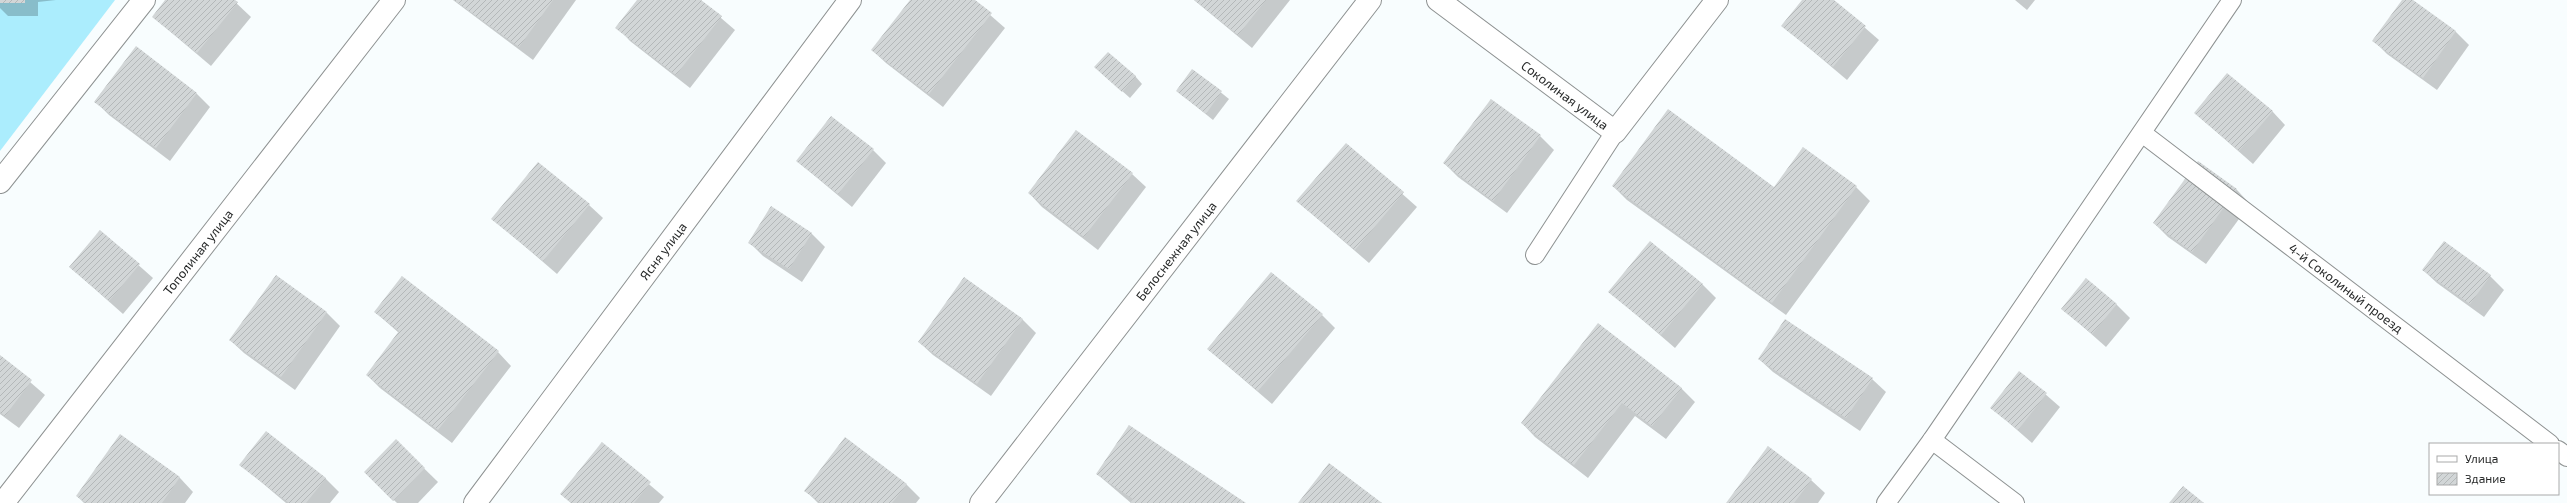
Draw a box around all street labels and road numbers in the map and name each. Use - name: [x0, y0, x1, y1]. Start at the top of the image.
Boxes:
- street label: Соколиная улица: [1518, 57, 1612, 133]
- street label: Белоснежная улица: [1132, 198, 1220, 304]
- street label: Тополиная улица: [160, 206, 236, 298]
- street label: Ясня улица: [636, 219, 690, 283]
- street label: 4-й Соколиный проезд: [2286, 240, 2407, 337]

